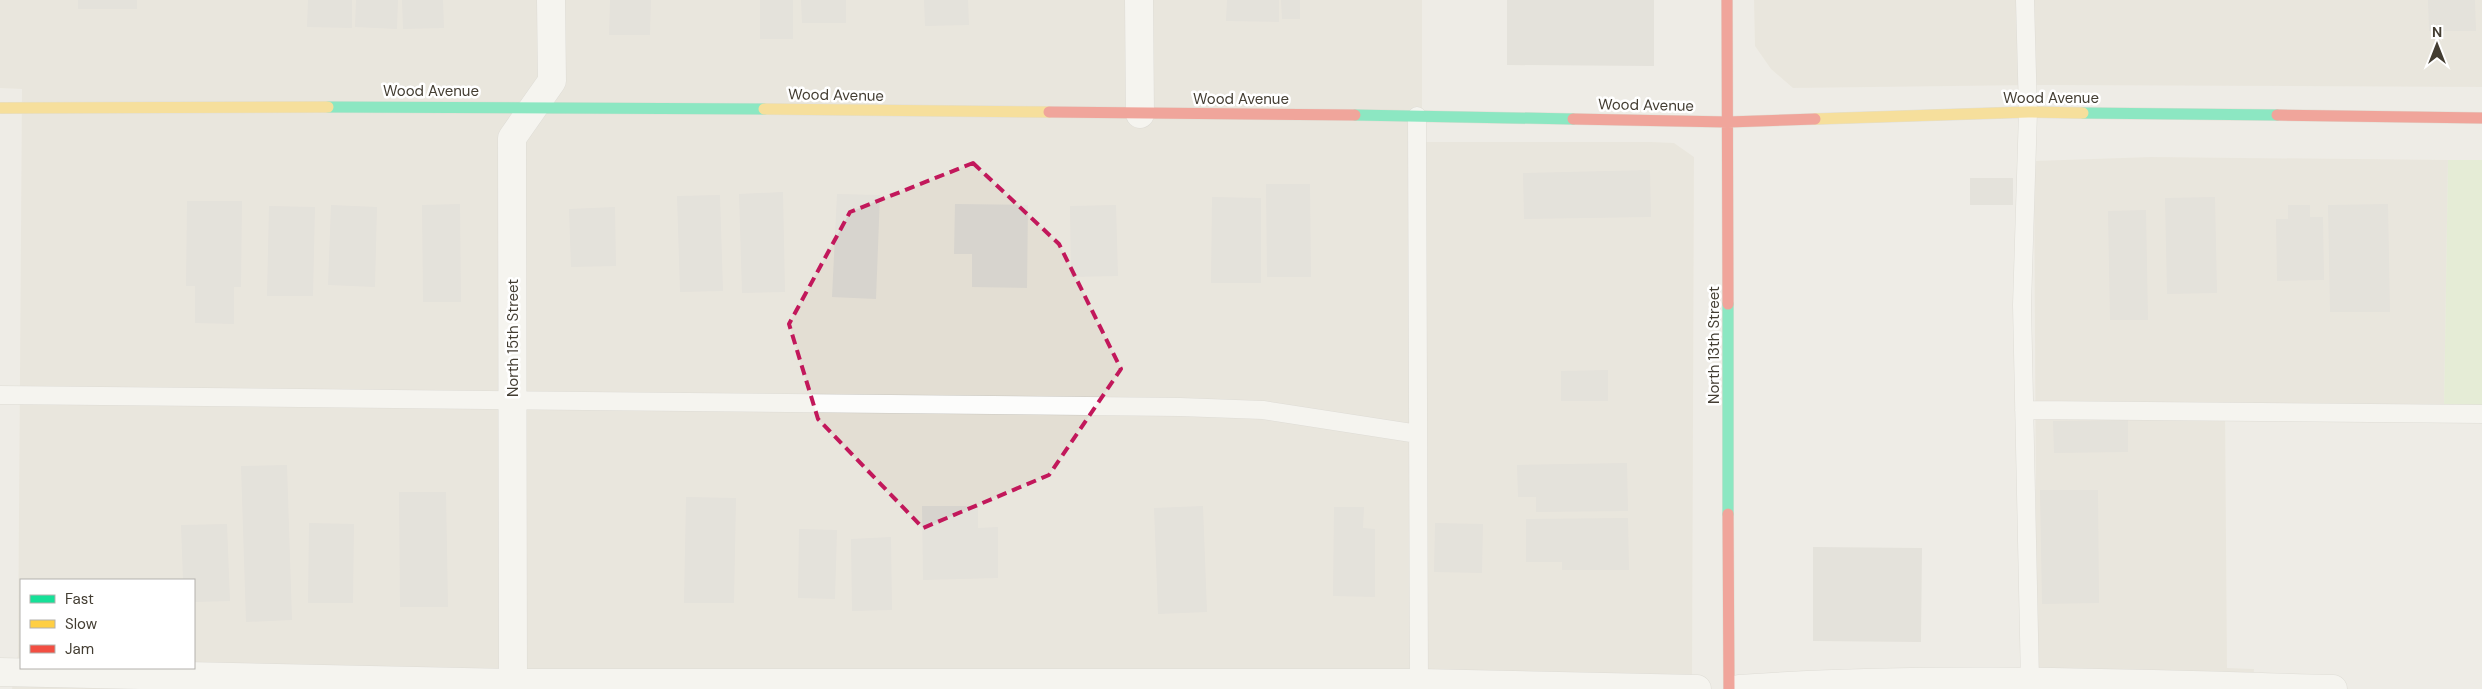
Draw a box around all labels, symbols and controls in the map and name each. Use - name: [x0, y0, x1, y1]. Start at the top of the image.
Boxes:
- north arrow: [2412, 20, 2462, 70]
- text: N: [2432, 23, 2442, 41]
- street label: Wood Avenue: [383, 81, 479, 101]
- street label: Wood Avenue: [788, 84, 884, 106]
- street label: Wood Avenue: [2003, 88, 2099, 108]
- street label: Wood Avenue: [1193, 89, 1289, 109]
- street label: Wood Avenue: [1598, 94, 1694, 116]
- street label: North 15th Street: [503, 279, 523, 397]
- street label: North 13th Street: [1704, 286, 1724, 404]
- legend: [20, 579, 195, 669]
- text: Fast: [65, 589, 94, 609]
- text: Slow: [65, 614, 98, 634]
- text: Jam: [65, 639, 94, 659]

